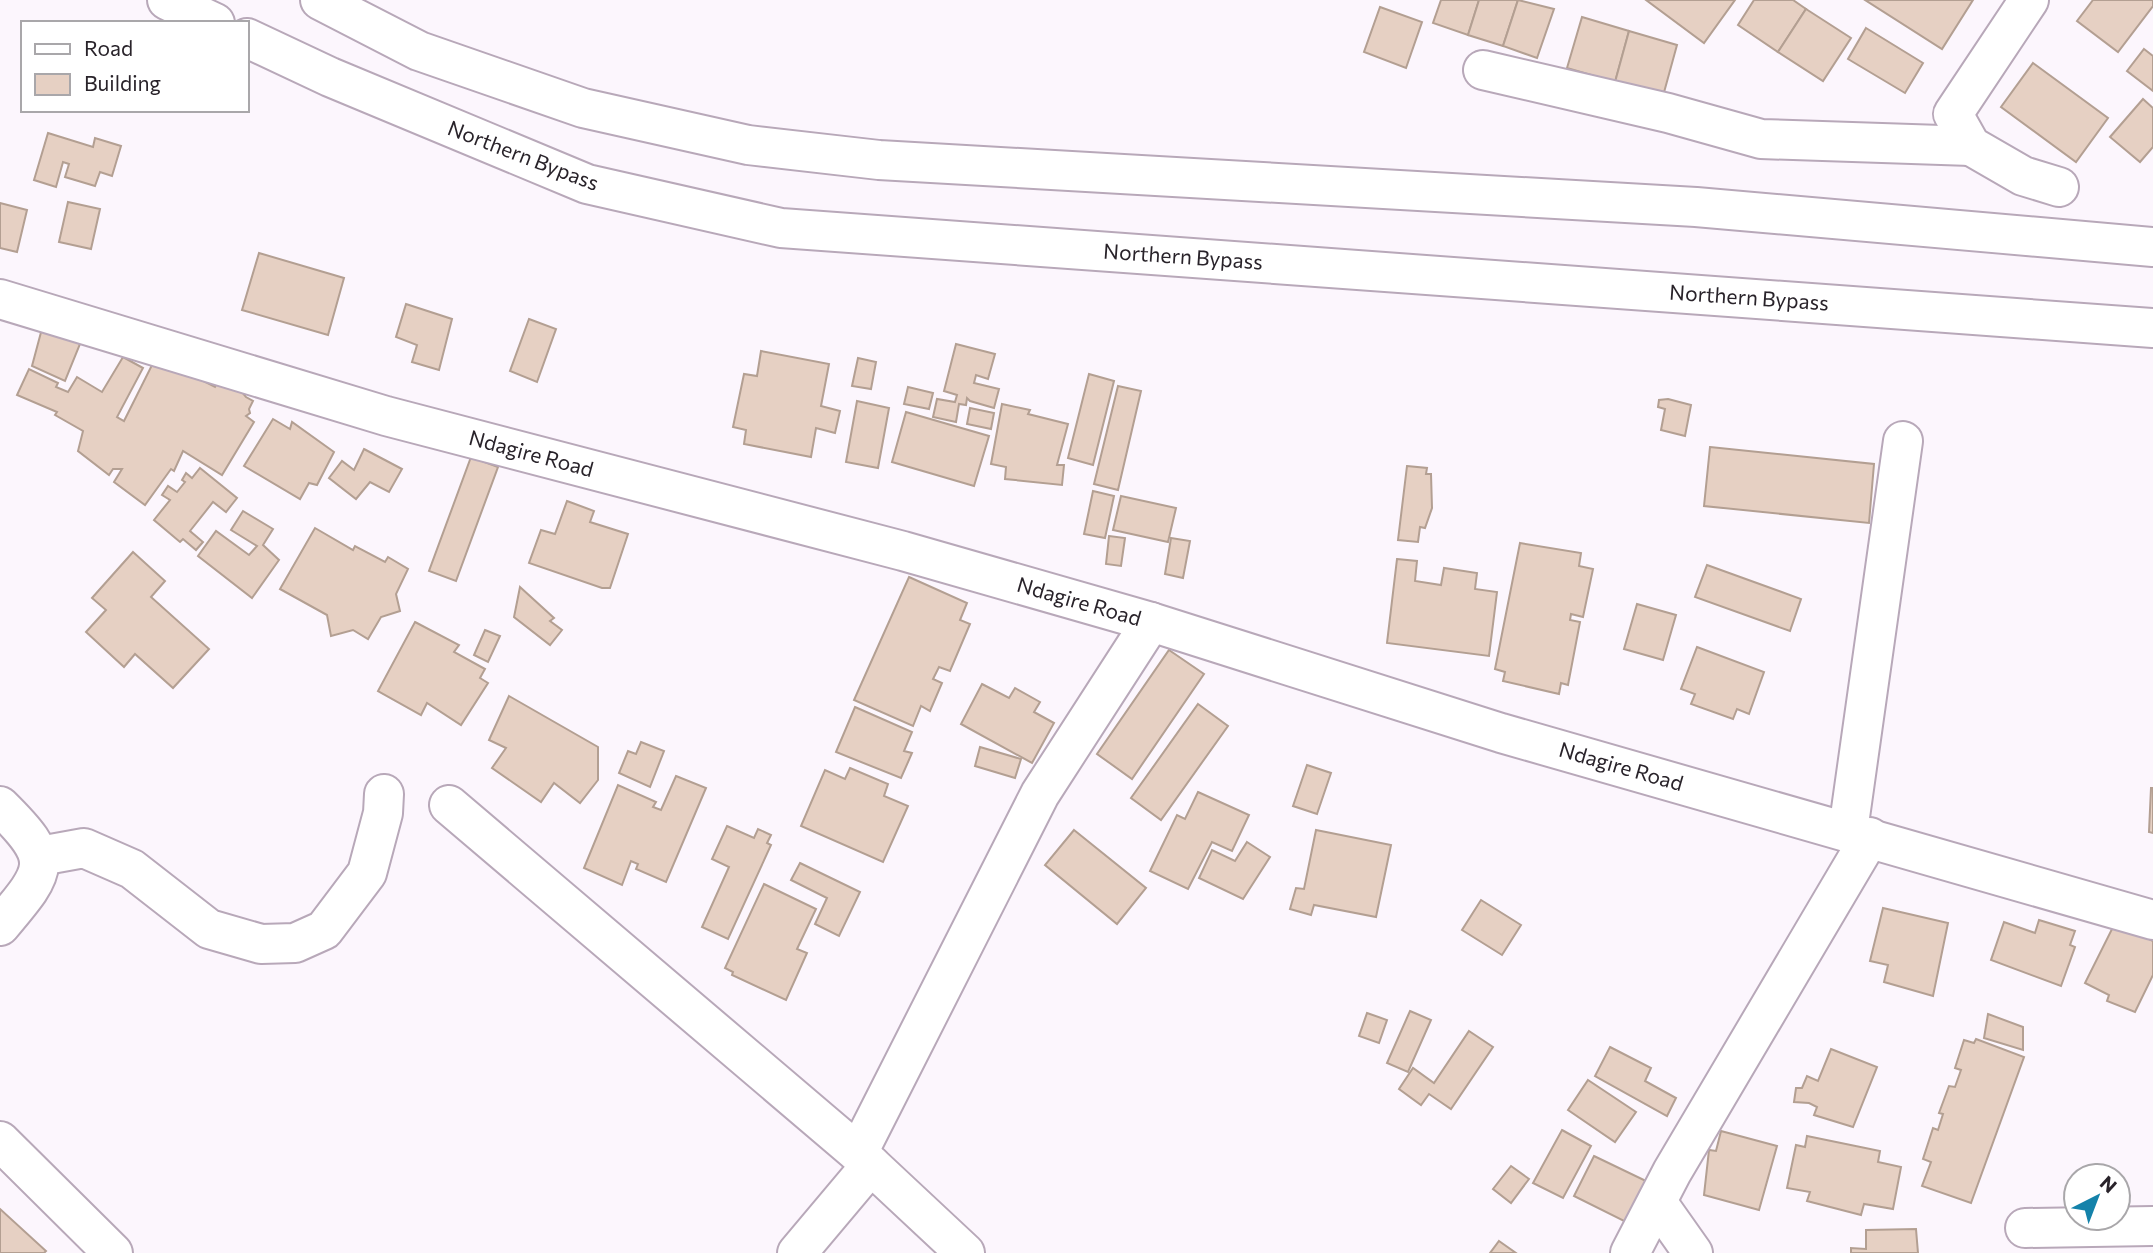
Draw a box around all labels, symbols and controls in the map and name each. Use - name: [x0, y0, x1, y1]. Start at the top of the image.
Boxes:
- legend: [21, 21, 248, 112]
- text: Road: [84, 35, 133, 60]
- text: Building: [84, 70, 161, 95]
- street label: Northern Bypass: [444, 114, 603, 195]
- street label: Northern Bypass: [1103, 237, 1264, 274]
- street label: Northern Bypass: [1669, 278, 1830, 315]
- street label: Ndagire Road: [466, 424, 596, 481]
- street label: Ndagire Road: [1014, 571, 1144, 630]
- street label: Ndagire Road: [1556, 736, 1686, 795]
- north arrow: [2062, 1162, 2132, 1232]
- text: N: [2096, 1171, 2122, 1197]

